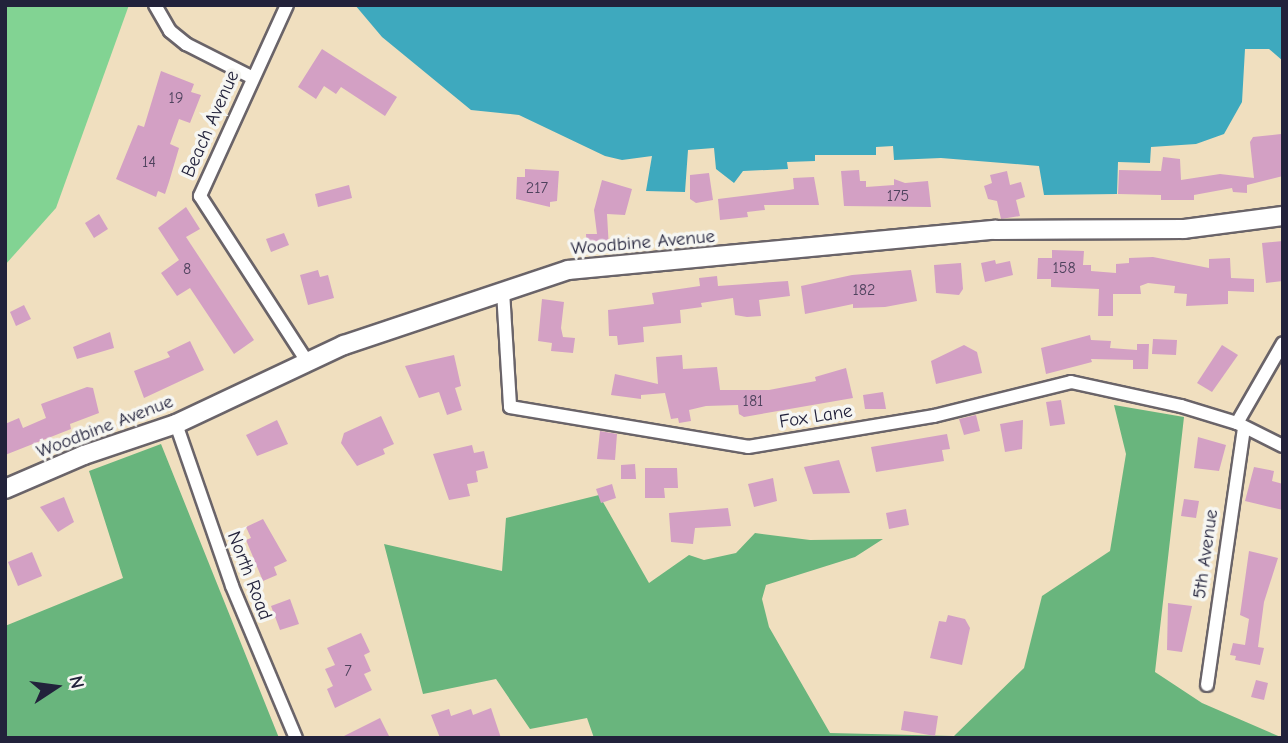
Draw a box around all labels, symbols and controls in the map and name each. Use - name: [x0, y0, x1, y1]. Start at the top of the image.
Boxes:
- street label: Beach Avenue: [177, 67, 245, 181]
- house number: 19: [169, 88, 183, 108]
- house number: 14: [142, 152, 156, 172]
- house number: 217: [526, 178, 548, 198]
- house number: 175: [887, 186, 909, 206]
- street label: Woodbine Avenue: [570, 225, 716, 261]
- house number: 158: [1052, 258, 1076, 278]
- house number: 8: [183, 259, 191, 279]
- house number: 182: [853, 280, 875, 300]
- street label: Woodbine Avenue: [33, 390, 177, 464]
- house number: 181: [743, 391, 763, 411]
- street label: Fox Lane: [778, 400, 854, 434]
- street label: 5th Avenue: [1188, 508, 1224, 600]
- street label: North Road: [222, 528, 276, 624]
- north arrow: [21, 652, 91, 722]
- house number: 7: [344, 661, 352, 681]
- text: N: [64, 674, 89, 691]

